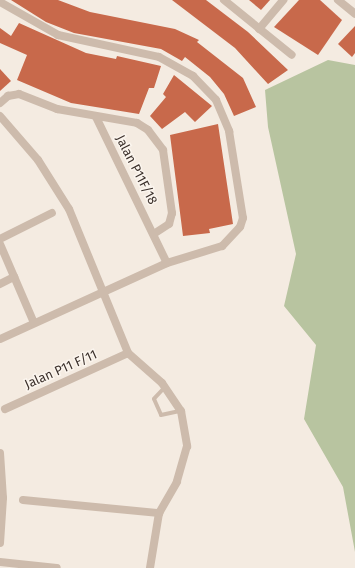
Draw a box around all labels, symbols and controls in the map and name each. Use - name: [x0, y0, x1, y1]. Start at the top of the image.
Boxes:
- street label: Jalan P11F/18: [112, 133, 160, 207]
- street label: Jalan P11 F/11: [22, 347, 100, 393]

